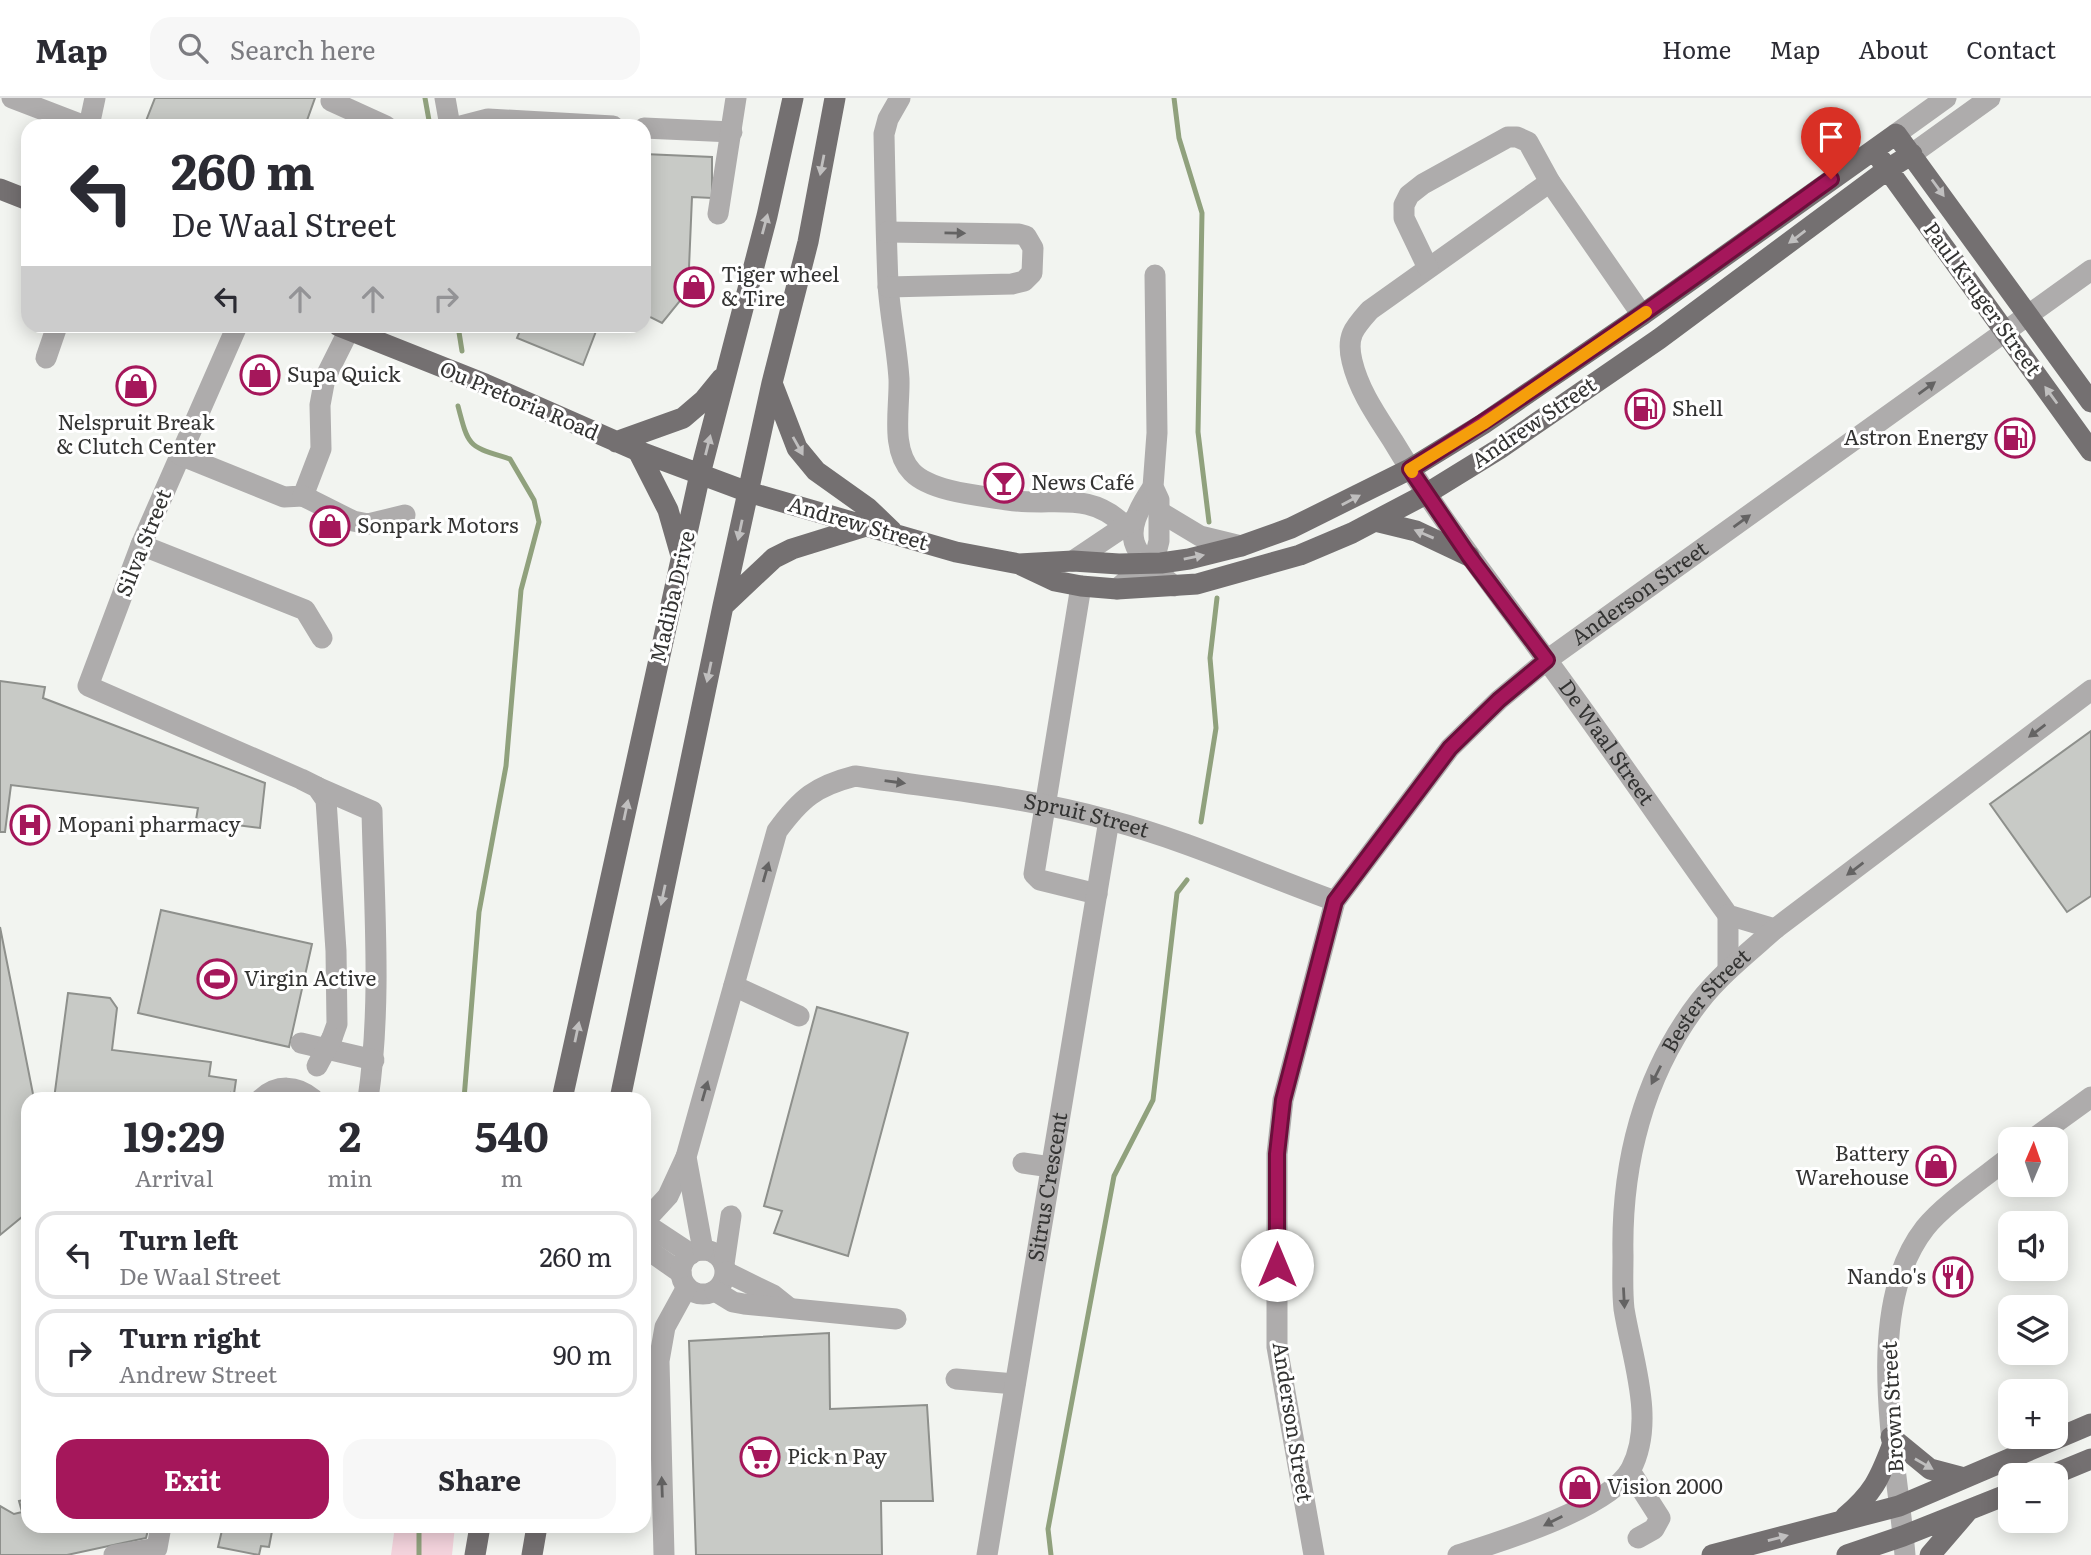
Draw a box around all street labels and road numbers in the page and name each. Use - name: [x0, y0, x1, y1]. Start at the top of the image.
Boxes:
- street label: Paul Kruger Street: [1918, 214, 2051, 381]
- street label: Ou Pretoria Road: [436, 351, 605, 446]
- street label: Andrew Street: [1464, 367, 1602, 474]
- street label: Silva Street: [106, 483, 178, 601]
- street label: Andrew Street: [785, 487, 933, 557]
- street label: Madiba Drive: [640, 527, 701, 666]
- street label: Anderson Street: [1564, 531, 1714, 651]
- street label: De Waal Street: [1553, 672, 1664, 811]
- street label: Spruit Street: [1022, 783, 1154, 844]
- street label: Bester Street: [1652, 939, 1756, 1057]
- street label: Sitrus Crescent: [1018, 1109, 1073, 1264]
- street label: Anderson Street: [1267, 1339, 1323, 1504]
- street label: Brown Street: [1872, 1340, 1909, 1474]

